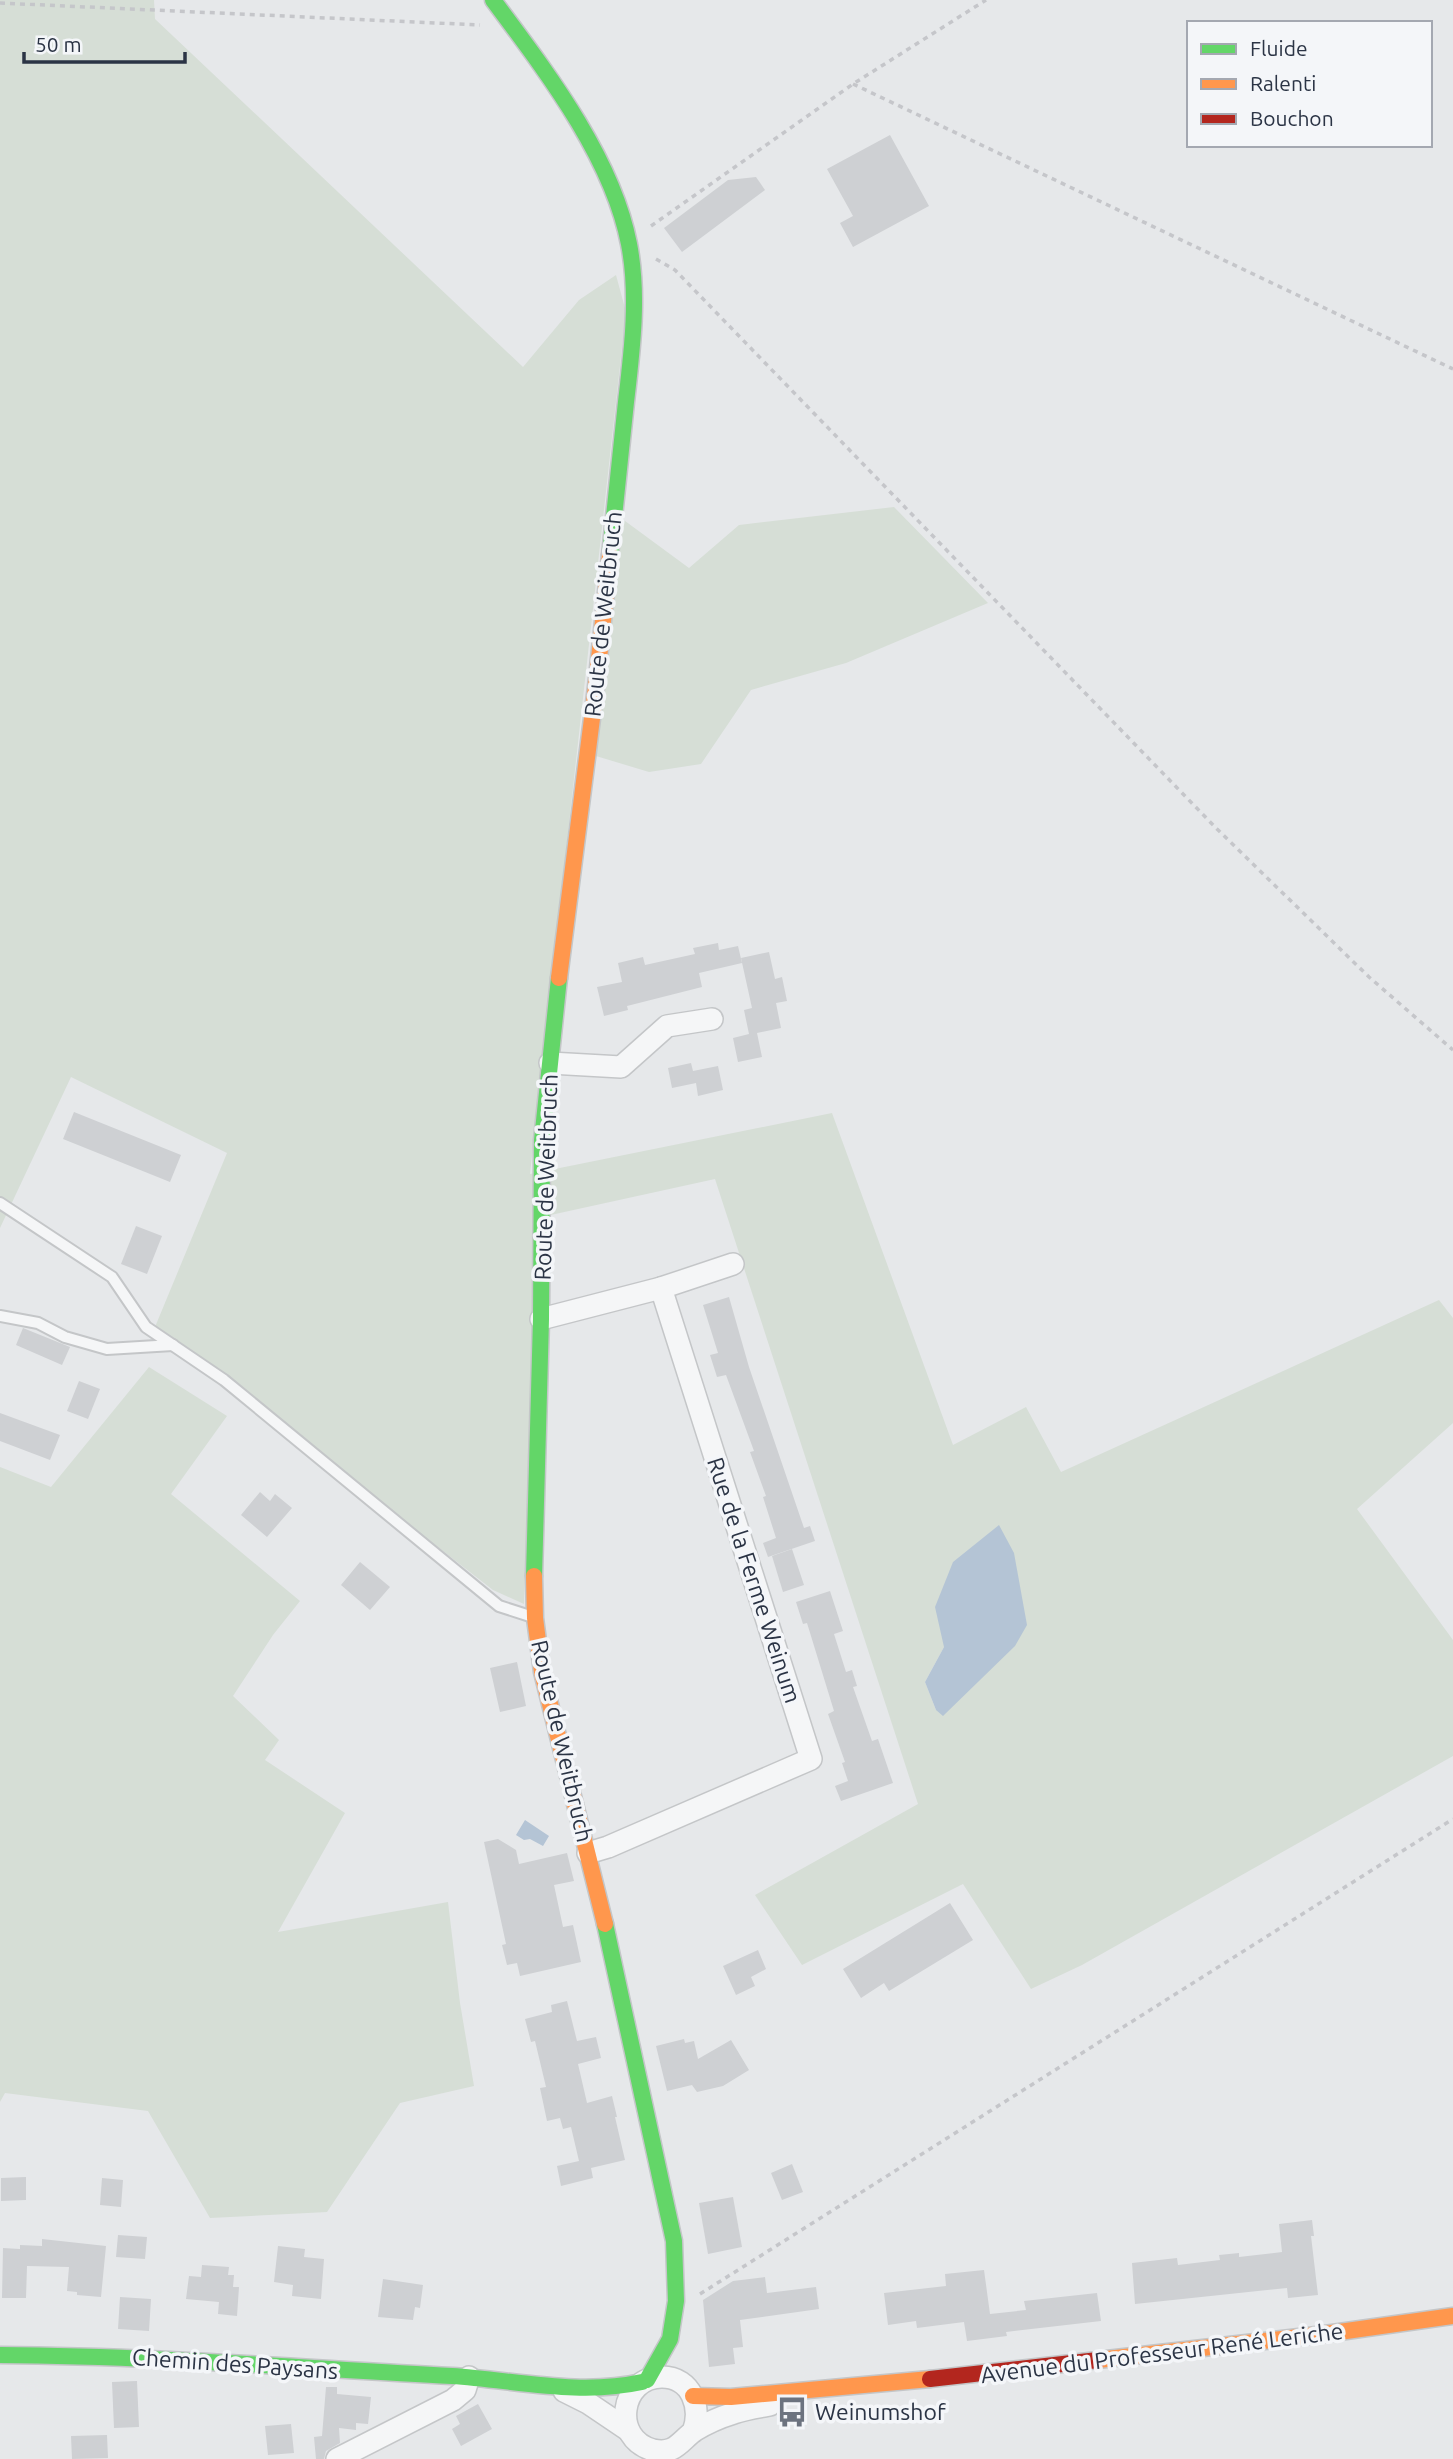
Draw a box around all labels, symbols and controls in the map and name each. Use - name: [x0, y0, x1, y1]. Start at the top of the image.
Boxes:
- scale bar: [24, 21, 186, 65]
- legend: [1187, 21, 1432, 147]
- text: 50 m: [35, 32, 82, 56]
- text: Fluide: [1250, 36, 1308, 60]
- text: Ralenti: [1250, 71, 1316, 95]
- text: Bouchon: [1250, 106, 1334, 130]
- street label: Route de Weitbruch: [579, 510, 626, 718]
- street label: Route de Weitbruch: [529, 1073, 562, 1281]
- street label: Rue de la Ferme Weinum: [703, 1454, 806, 1706]
- street label: Route de Weitbruch: [527, 1637, 598, 1844]
- street label: Avenue du Professeur René Leriche: [979, 2318, 1345, 2387]
- street label: Chemin des Paysans: [131, 2344, 339, 2383]
- bus stop icon: Weinumshof: [775, 2395, 809, 2429]
- place label: Weinumshof: [815, 2399, 946, 2424]

